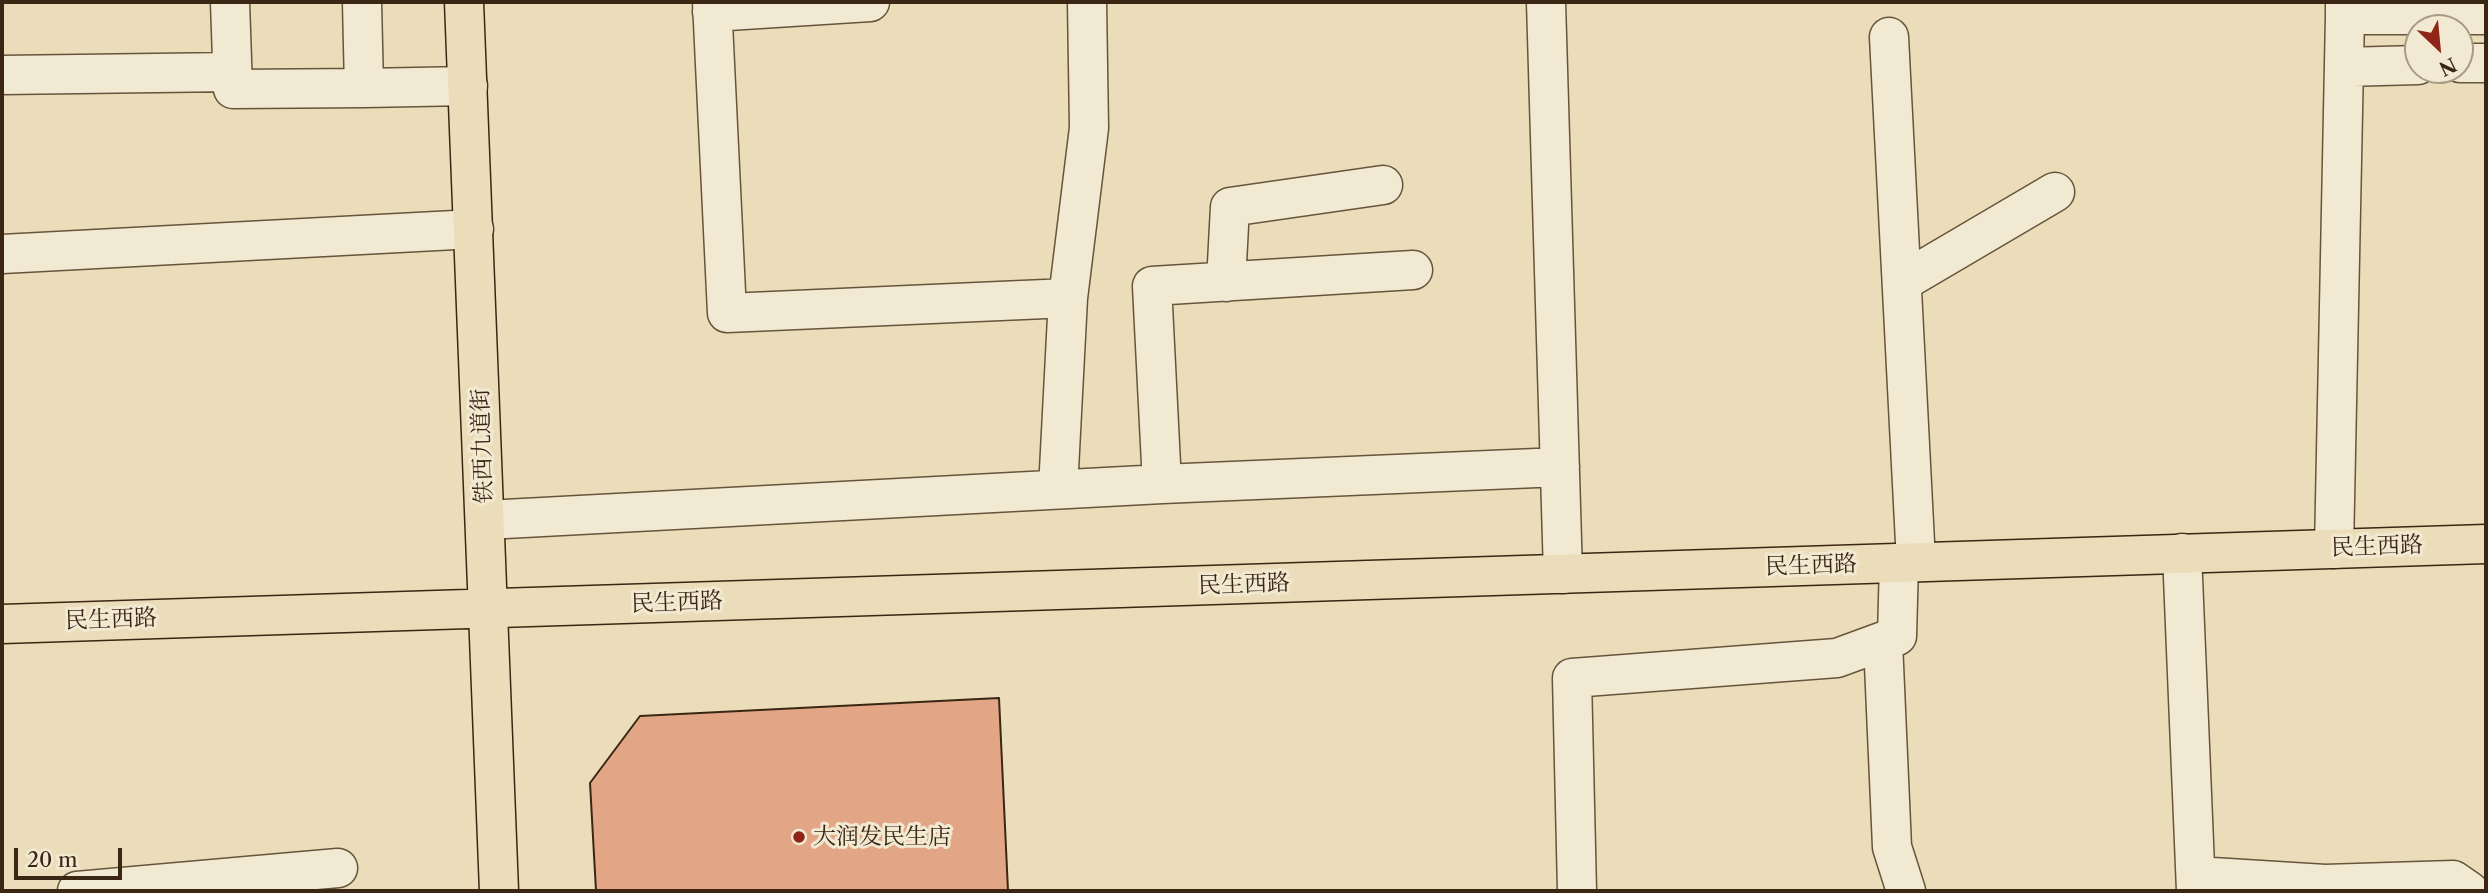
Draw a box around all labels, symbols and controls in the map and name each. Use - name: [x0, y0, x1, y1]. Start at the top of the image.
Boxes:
- north arrow: [2404, 14, 2474, 84]
- text: N: [2435, 53, 2460, 80]
- street label: 铁西九道街: [467, 388, 499, 504]
- street label: 民生西路: [2331, 532, 2423, 562]
- street label: 民生西路: [1765, 551, 1857, 581]
- street label: 民生西路: [1198, 570, 1290, 600]
- street label: 民生西路: [631, 588, 723, 618]
- street label: 民生西路: [65, 605, 157, 635]
- place label: 大润发民生店: [813, 823, 951, 851]
- marker: 大润发民生店: [791, 829, 807, 845]
- scale bar: [18, 834, 126, 878]
- text: 20 m: [27, 847, 78, 872]

